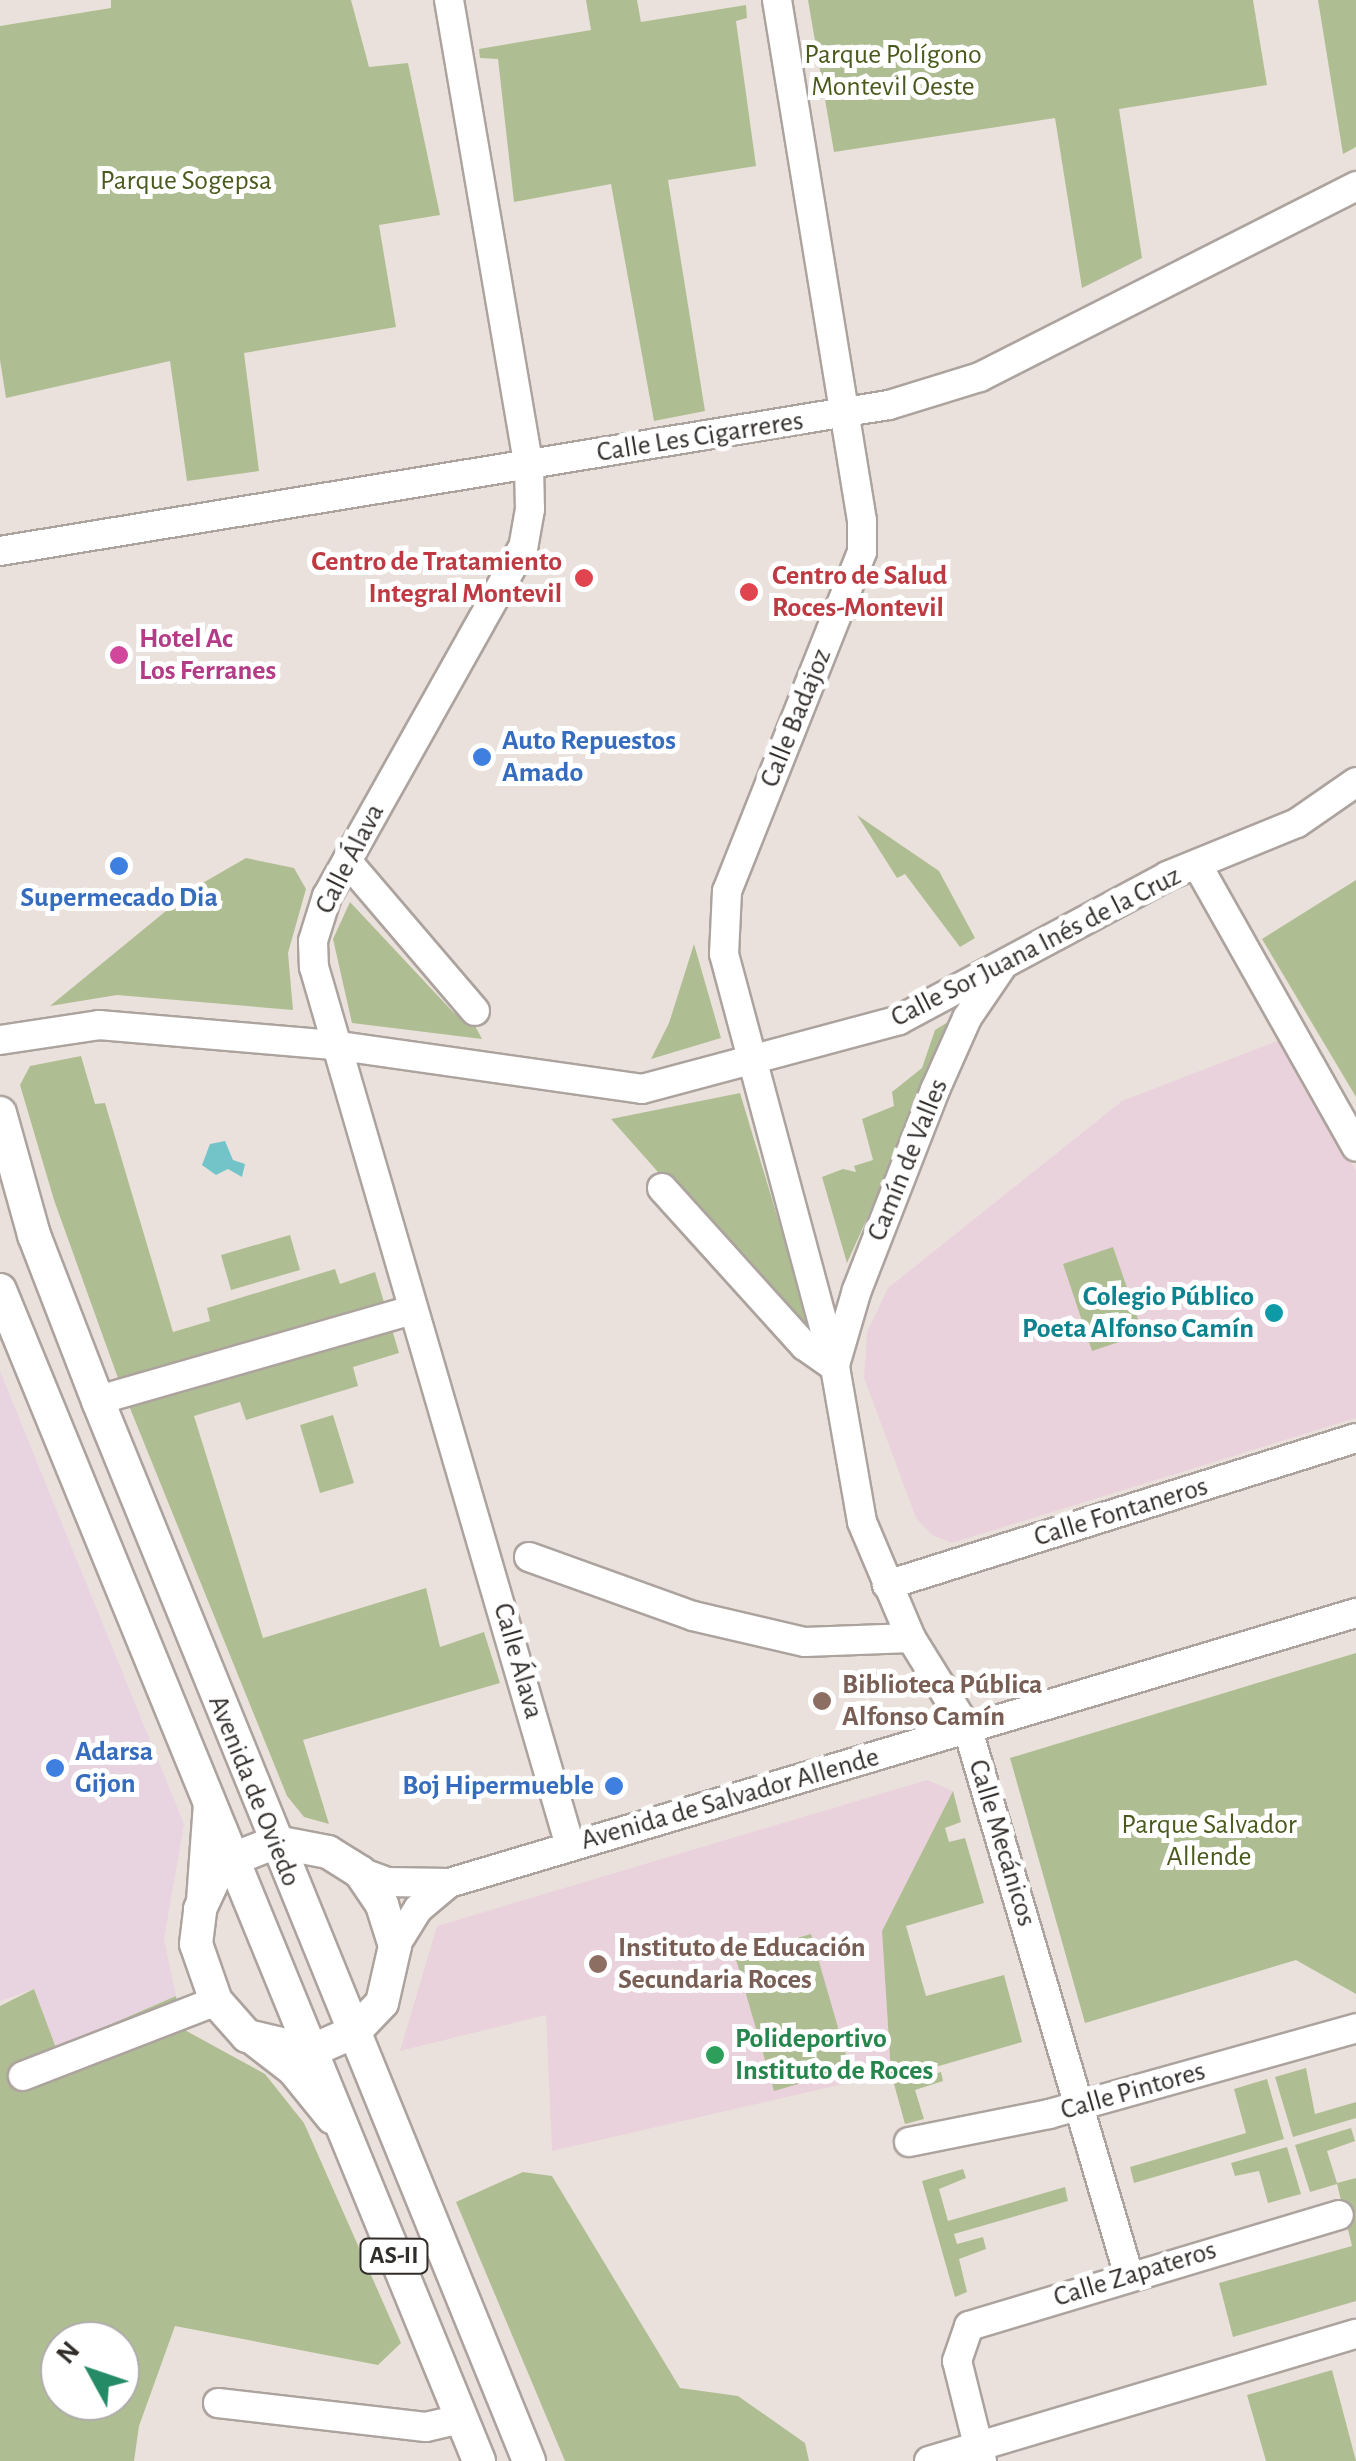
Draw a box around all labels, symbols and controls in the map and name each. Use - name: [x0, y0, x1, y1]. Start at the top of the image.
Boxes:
- park label: Parque Polígono Montevil Oeste: [804, 38, 982, 104]
- park label: Parque Sogepsa: [100, 164, 272, 198]
- street label: Calle Les Cigarreres: [594, 404, 806, 470]
- place label: Centro de Tratamiento Integral Montevil: [311, 545, 562, 611]
- place label: Centro de Salud Roces-Montevil: [772, 559, 947, 625]
- marker: Centro de Tratamiento Integral Montevil: [571, 565, 597, 591]
- marker: Centro de Salud Roces-Montevil: [736, 579, 762, 605]
- place label: Hotel Ac Los Ferranes: [139, 622, 276, 688]
- marker: Hotel Ac Los Ferranes: [108, 644, 130, 666]
- street label: Calle Badajoz: [753, 644, 839, 792]
- place label: Auto Repuestos Amado: [502, 724, 676, 790]
- marker: Auto Repuestos Amado: [471, 746, 493, 768]
- street label: Calle Álava: [308, 798, 392, 920]
- marker: Supermecado Dia: [108, 855, 130, 877]
- street label: Calle Sor Juana Inés de la Cruz: [885, 859, 1187, 1035]
- place label: Supermecado Dia: [20, 881, 218, 915]
- street label: Camín de Valles: [860, 1074, 956, 1246]
- place label: Colegio Público Poeta Alfonso Camín: [1022, 1280, 1254, 1346]
- marker: Colegio Público Poeta Alfonso Camín: [1263, 1302, 1285, 1324]
- street label: Calle Fontaneros: [1030, 1470, 1212, 1554]
- street label: Calle Álava: [485, 1599, 551, 1723]
- place label: Biblioteca Pública Alfonso Camín: [842, 1668, 1043, 1734]
- marker: Biblioteca Pública Alfonso Camín: [811, 1690, 833, 1712]
- street label: Avenida de Oviedo: [200, 1691, 308, 1891]
- place label: Adarsa Gijon: [75, 1735, 153, 1801]
- street label: Avenida de Salvador Allende: [577, 1740, 883, 1858]
- street label: Calle Mecánicos: [961, 1756, 1043, 1930]
- marker: Adarsa Gijon: [44, 1757, 66, 1779]
- place label: Boj Hipermueble: [402, 1769, 594, 1803]
- marker: Boj Hipermueble: [603, 1775, 625, 1797]
- park label: Parque Salvador Allende: [1121, 1808, 1297, 1874]
- place label: Instituto de Educación Secundaria Roces: [618, 1931, 866, 1997]
- marker: Instituto de Educación Secundaria Roces: [587, 1953, 609, 1975]
- place label: Polideportivo Instituto de Roces: [735, 2022, 933, 2088]
- marker: Polideportivo Instituto de Roces: [704, 2044, 726, 2066]
- street label: Calle Pintores: [1057, 2054, 1209, 2128]
- street label: Calle Zapateros: [1050, 2233, 1220, 2315]
- road number: AS-II: [359, 2236, 429, 2276]
- north arrow: [40, 2321, 140, 2421]
- text: N: [52, 2337, 86, 2369]

